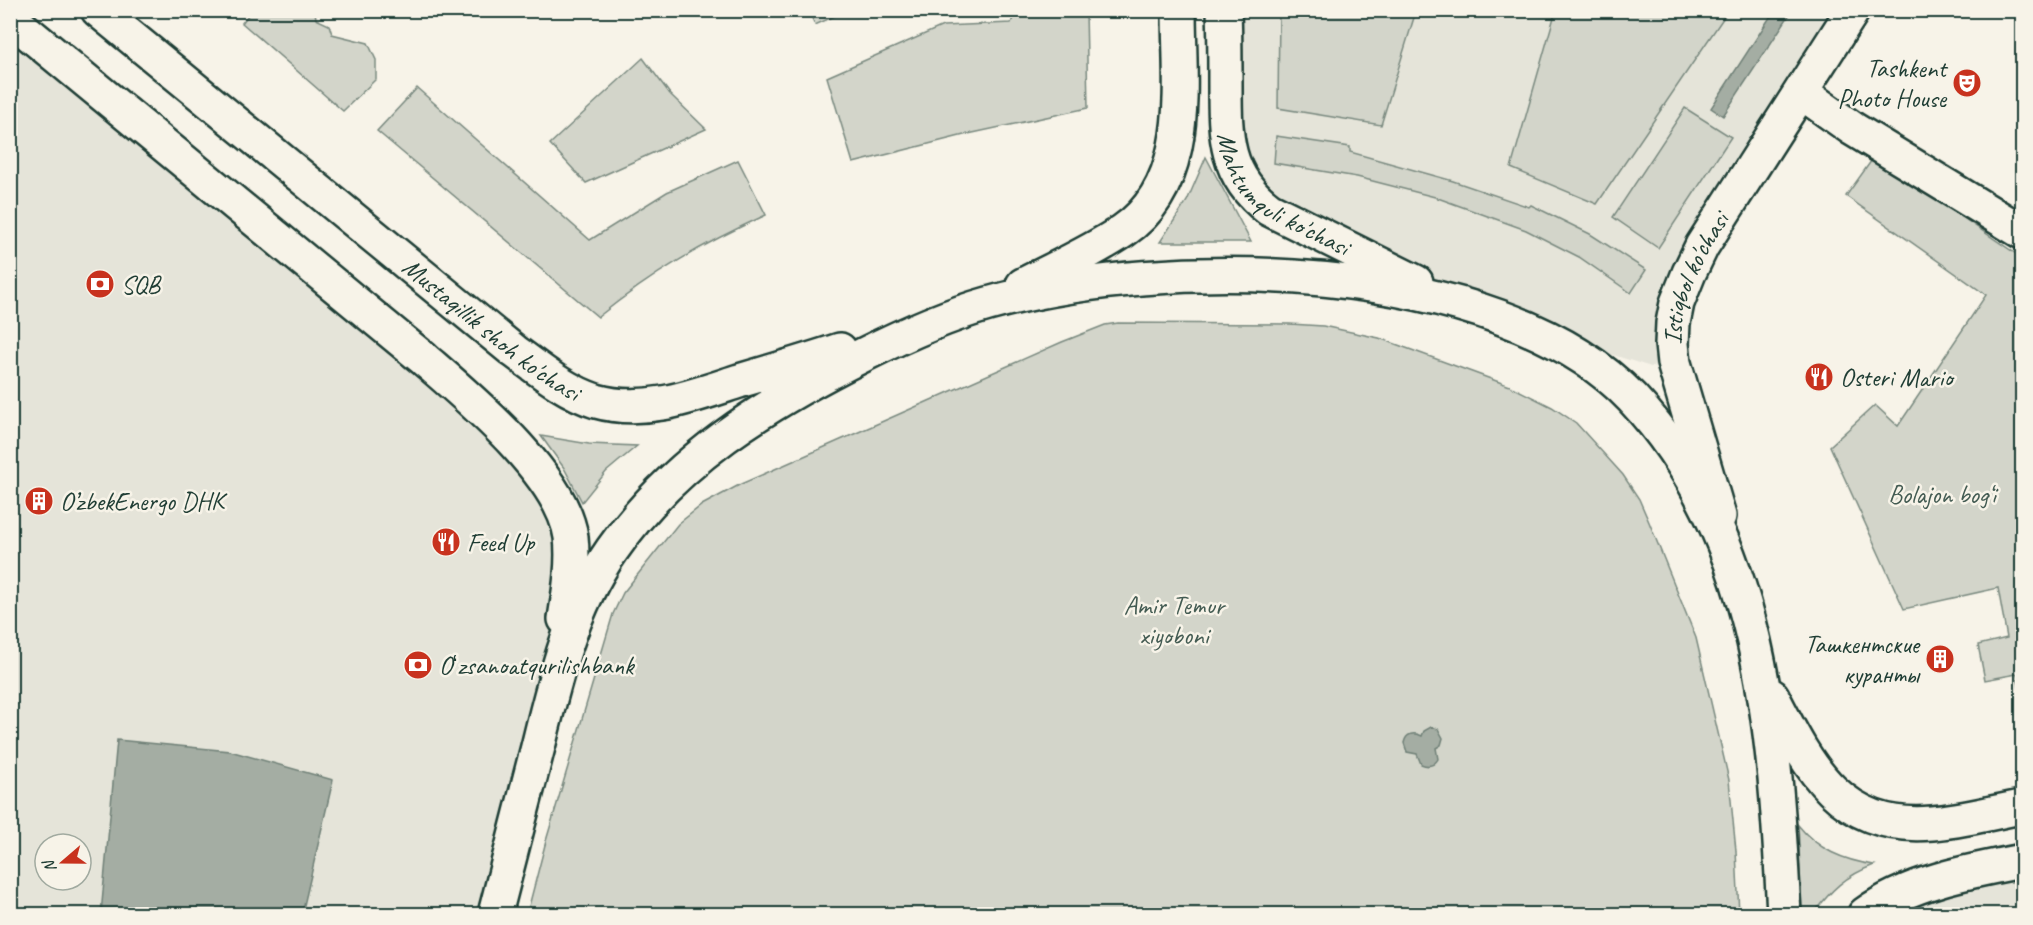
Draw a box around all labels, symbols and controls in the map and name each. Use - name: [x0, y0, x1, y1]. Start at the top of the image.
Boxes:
- place label: Tashkent Photo House: [1838, 52, 1948, 115]
- theatre icon: Tashkent Photo House: [1951, 67, 1983, 99]
- street label: Mahtumquli ko'chasi: [1210, 130, 1358, 265]
- street label: Istiqbol ko'chasi: [1656, 203, 1738, 345]
- street label: Mustaqillik shoh ko'chasi: [396, 251, 588, 410]
- bank icon: SQB: [84, 268, 116, 300]
- place label: SQB: [121, 268, 162, 301]
- restaurant icon: Osteri Mario: [1803, 361, 1835, 393]
- place label: Osteri Mario: [1840, 361, 1955, 394]
- park label: Bolajon bog‘i: [1888, 478, 1999, 511]
- building icon: O’zbekEnergo DHK: [23, 485, 55, 517]
- place label: O’zbekEnergo DHK: [60, 485, 228, 518]
- restaurant icon: Feed Up: [430, 526, 462, 558]
- place label: Feed Up: [467, 526, 536, 559]
- park label: Amir Temur xiyoboni: [1124, 589, 1227, 652]
- place label: Ташкентские куранты: [1805, 628, 1922, 691]
- building icon: Ташкентские куранты: [1924, 643, 1956, 675]
- bank icon: Oʻzsanoatqurilishbank: [402, 649, 434, 681]
- place label: Oʻzsanoatqurilishbank: [439, 649, 636, 682]
- north arrow: [33, 832, 93, 892]
- text: N: [38, 856, 61, 875]

